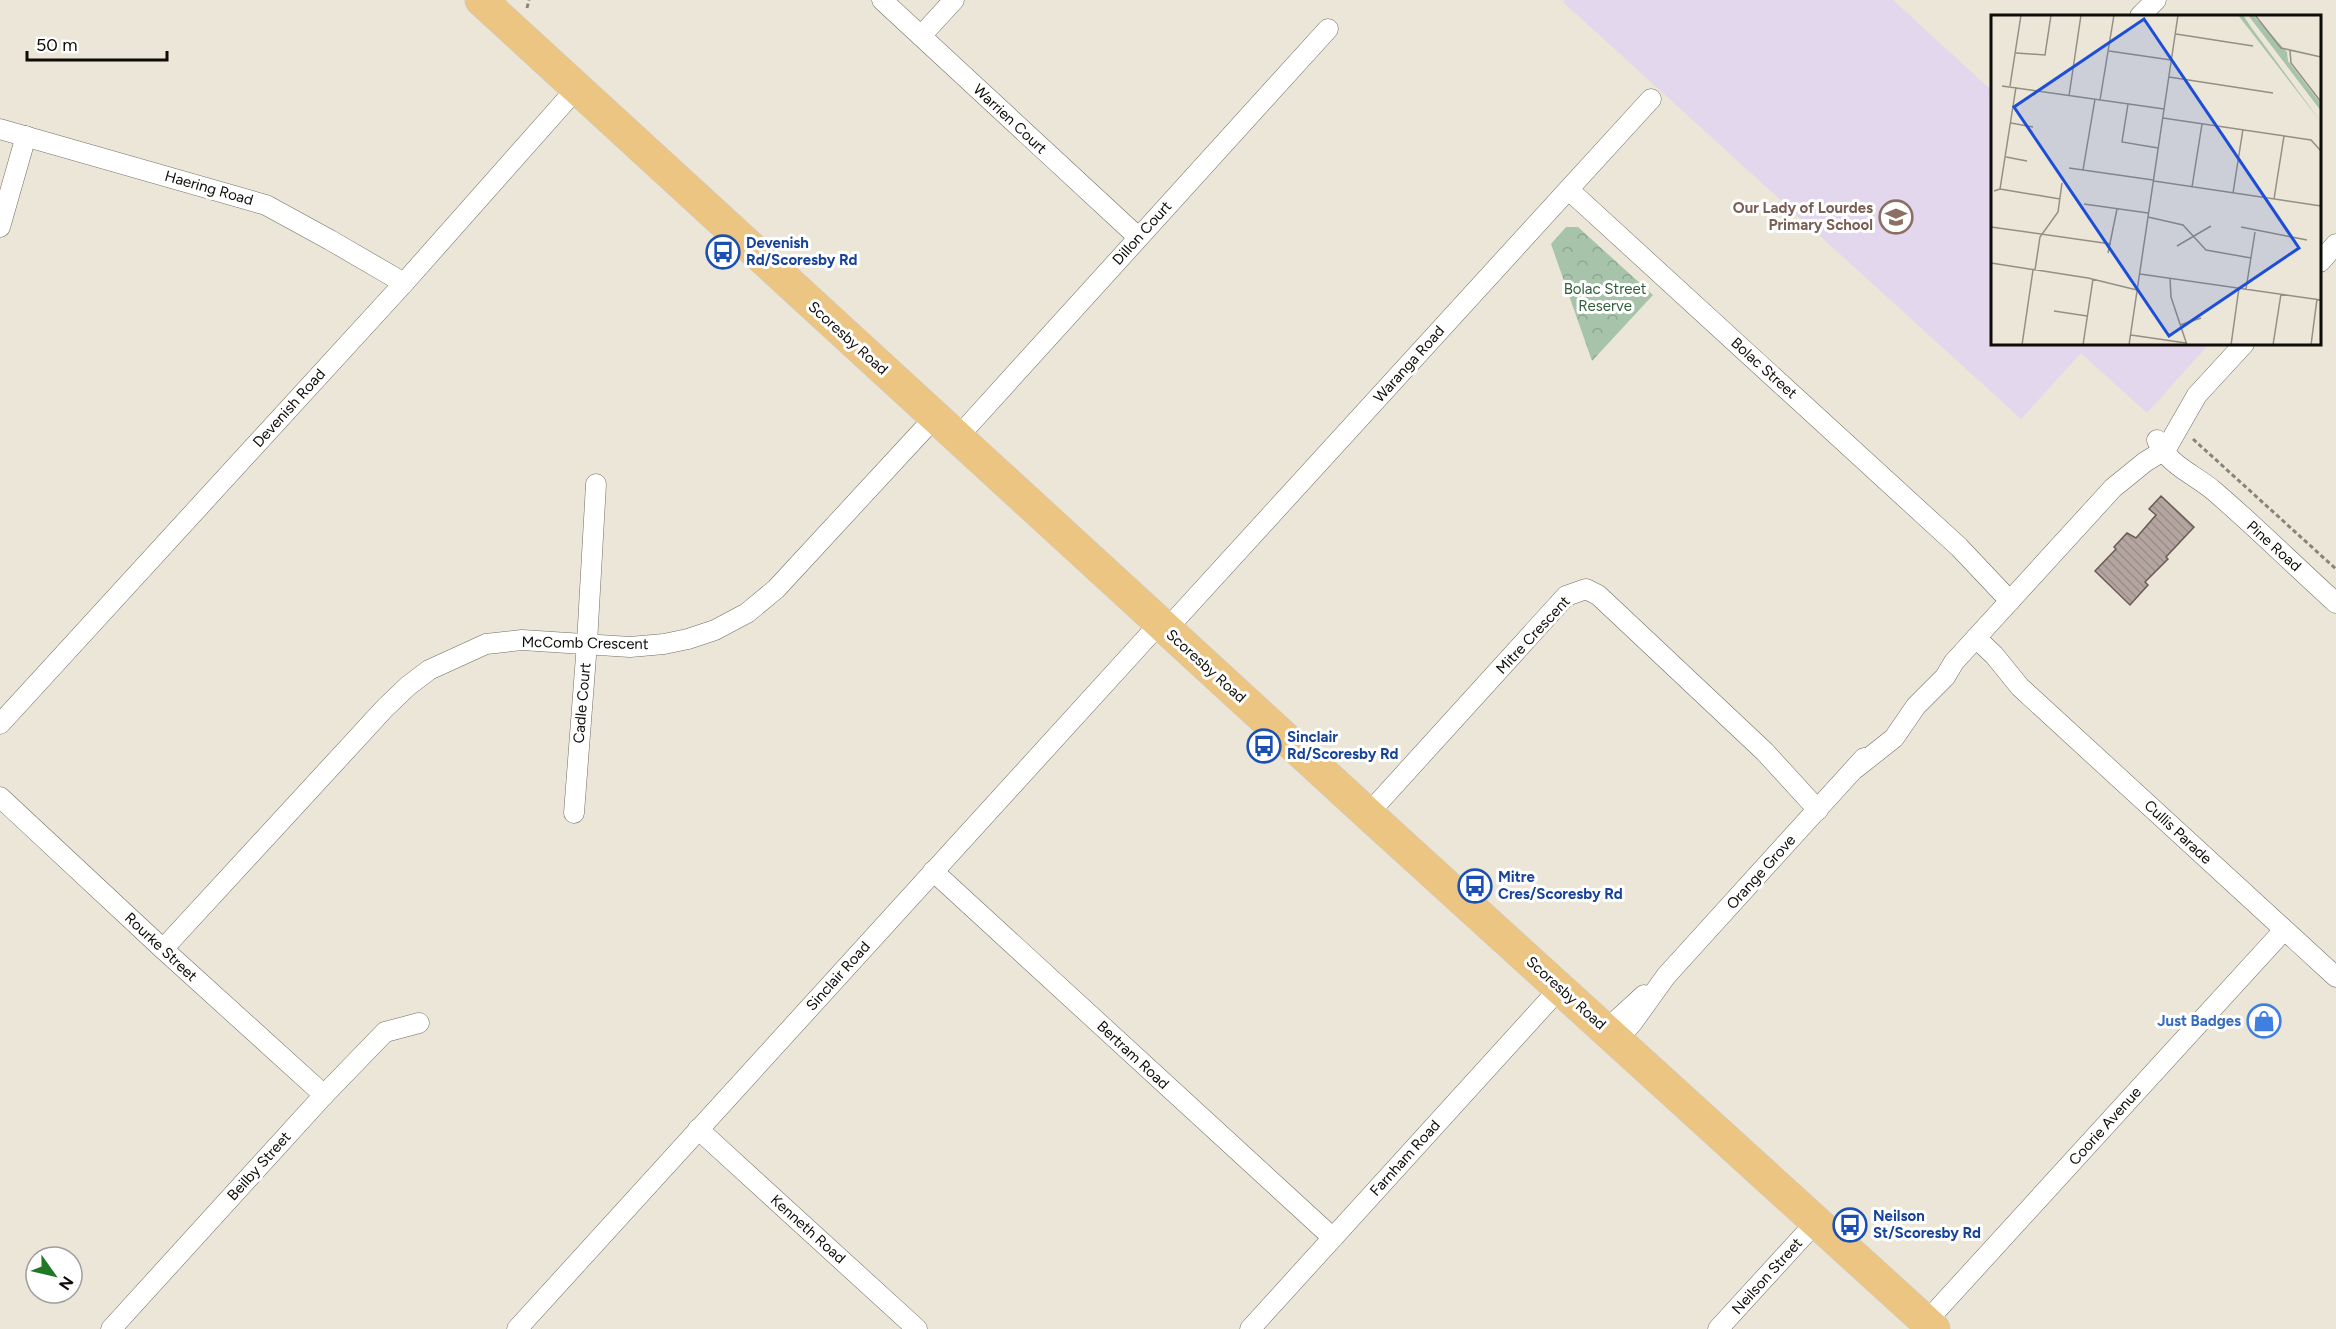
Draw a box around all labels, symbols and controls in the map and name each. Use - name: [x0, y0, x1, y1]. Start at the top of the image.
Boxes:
- inset map: [1991, 15, 2321, 345]
- scale bar: [27, 24, 166, 62]
- text: 50 m: [36, 34, 78, 56]
- street label: Warrien Court: [970, 80, 1051, 158]
- street label: Haering Road: [163, 167, 255, 209]
- street label: Dillon Court: [1109, 197, 1176, 269]
- place label: Our Lady of Lourdes Primary School: [1733, 199, 1873, 234]
- school or university icon: Our Lady of Lourdes Primary School: [1878, 199, 1914, 235]
- bus stop icon: Devenish Rd/Scoresby Rd: [705, 234, 741, 270]
- place label: Devenish Rd/Scoresby Rd: [746, 234, 858, 269]
- park label: Bolac Street Reserve: [1564, 280, 1647, 315]
- street label: Scoresby Road: [804, 298, 892, 378]
- street label: Waranga Road: [1370, 322, 1448, 406]
- street label: Bolac Street: [1727, 334, 1801, 403]
- street label: Devenish Road: [249, 365, 329, 451]
- street label: Pine Road: [2243, 517, 2305, 575]
- street label: Mitre Crescent: [1492, 592, 1574, 678]
- street label: Scoresby Road: [1162, 626, 1250, 706]
- street label: McComb Crescent: [521, 633, 649, 653]
- street label: Cadle Court: [570, 662, 595, 744]
- bus stop icon: Sinclair Rd/Scoresby Rd: [1246, 728, 1282, 764]
- place label: Sinclair Rd/Scoresby Rd: [1287, 728, 1399, 763]
- street label: Cullis Parade: [2140, 796, 2216, 868]
- street label: Orange Grove: [1723, 831, 1799, 913]
- bus stop icon: Mitre Cres/Scoresby Rd: [1457, 868, 1493, 904]
- place label: Mitre Cres/Scoresby Rd: [1498, 868, 1623, 903]
- street label: Rourke Street: [121, 909, 201, 985]
- street label: Sinclair Road: [802, 938, 874, 1014]
- street label: Scoresby Road: [1522, 953, 1610, 1033]
- shop icon: Just Badges: [2246, 1003, 2282, 1039]
- place label: Just Badges: [2157, 1012, 2241, 1030]
- street label: Bertram Road: [1093, 1017, 1173, 1093]
- street label: Coorie Avenue: [2065, 1083, 2145, 1169]
- street label: Farnham Road: [1366, 1116, 1444, 1200]
- street label: Beilby Street: [223, 1128, 295, 1204]
- street label: Kenneth Road: [767, 1191, 849, 1267]
- bus stop icon: Neilson St/Scoresby Rd: [1832, 1207, 1868, 1243]
- place label: Neilson St/Scoresby Rd: [1873, 1207, 1981, 1242]
- street label: Neilson Street: [1728, 1234, 1806, 1318]
- north arrow: [24, 1245, 84, 1305]
- text: N: [55, 1273, 77, 1294]

